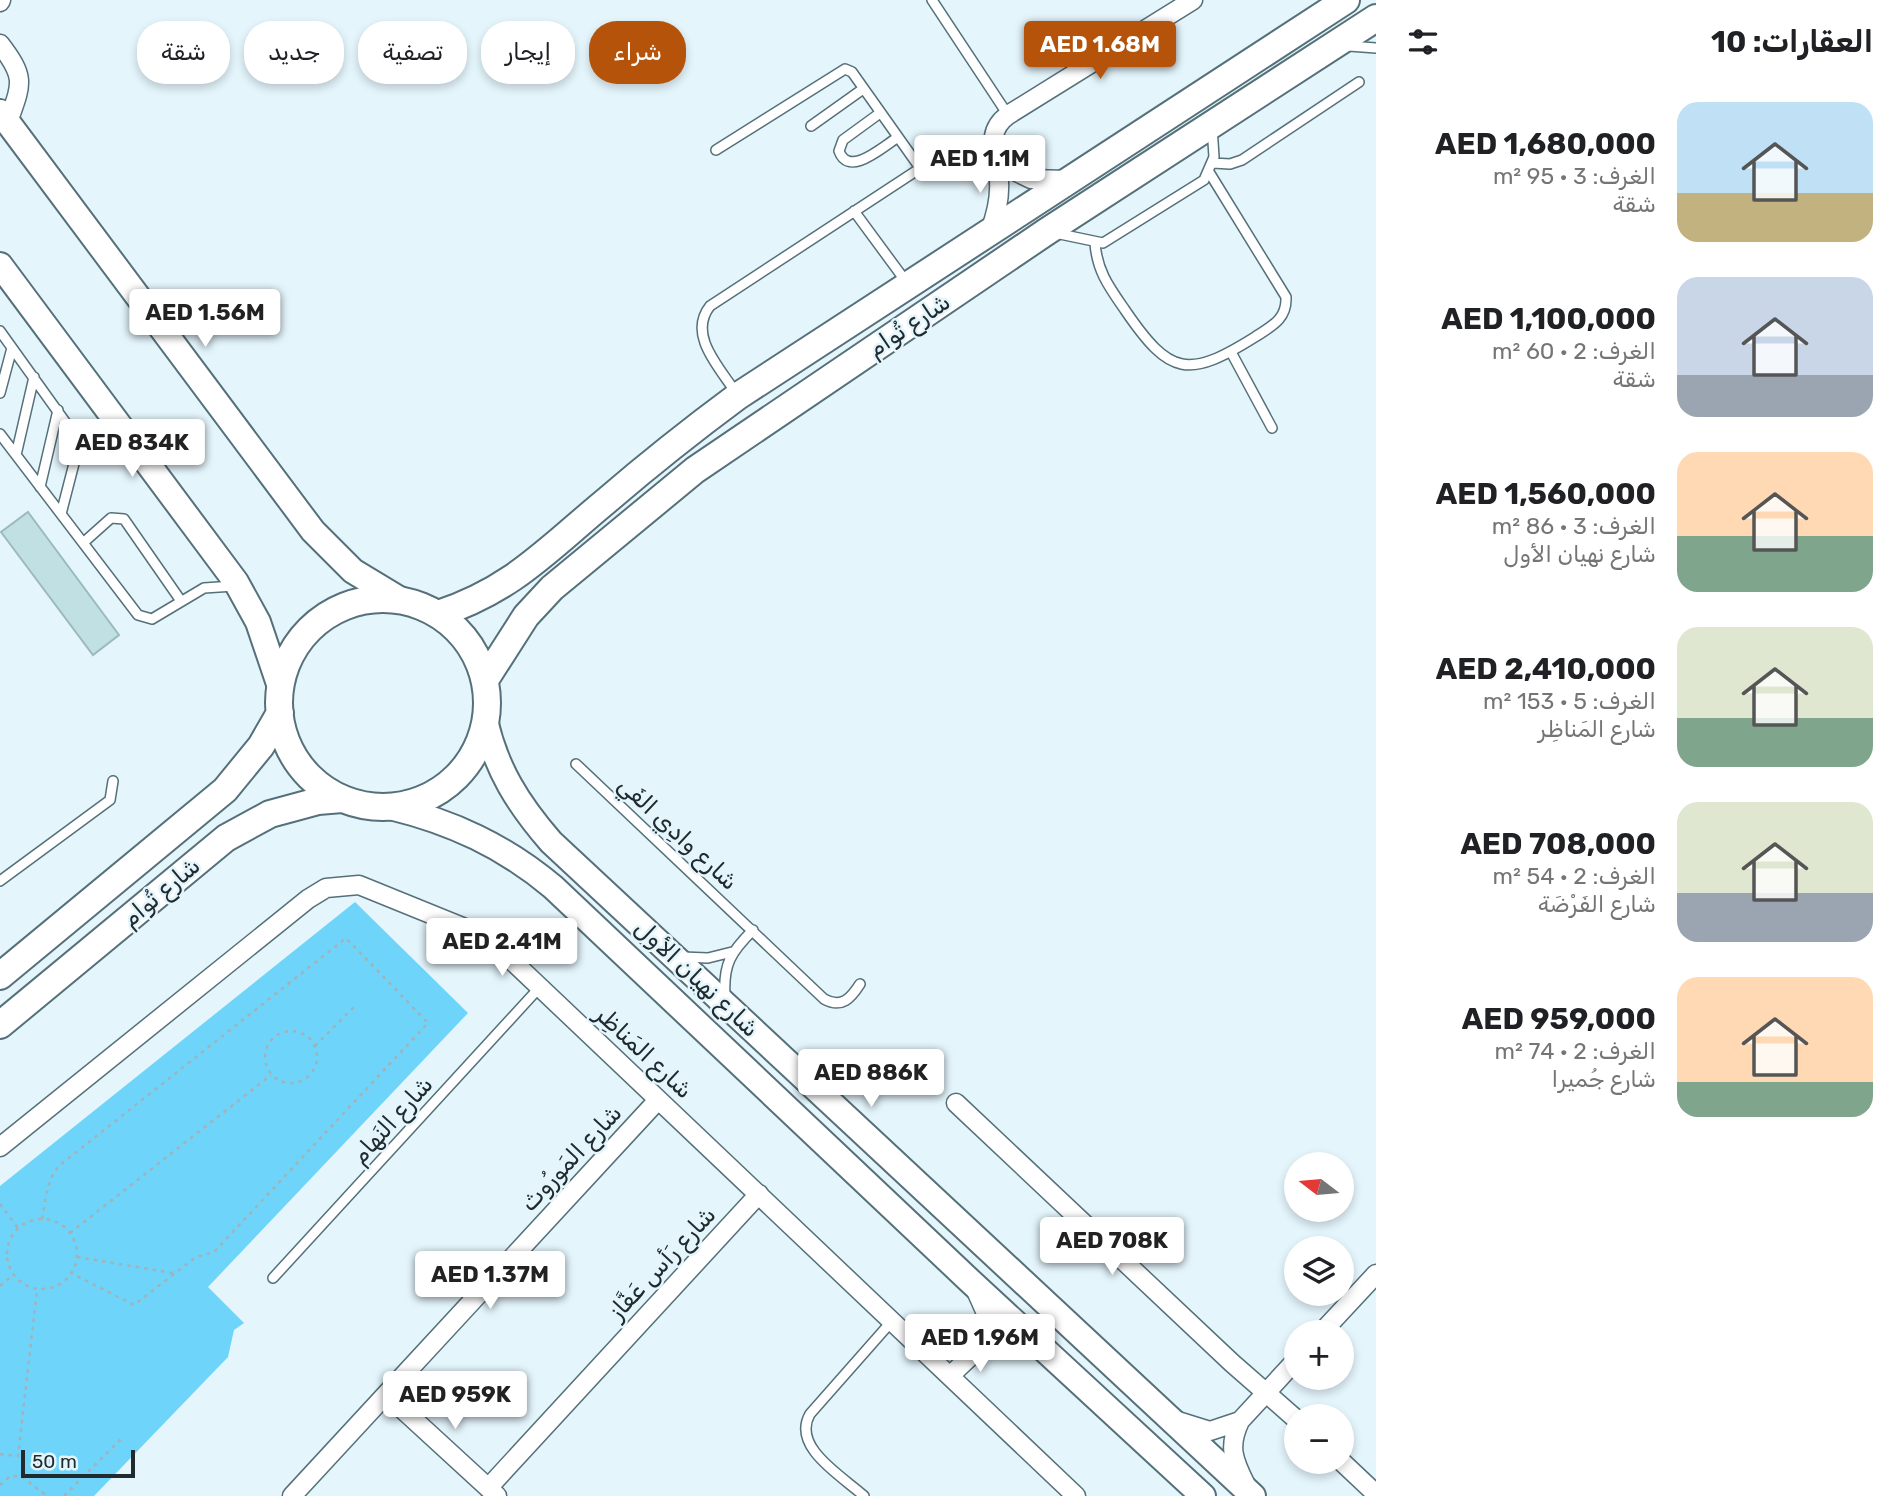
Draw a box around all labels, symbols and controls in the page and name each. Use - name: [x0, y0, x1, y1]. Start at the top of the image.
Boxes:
- chip: شقة: [137, 21, 230, 84]
- chip: جديد: [244, 21, 344, 84]
- chip: تصفية: [358, 21, 467, 84]
- chip: إيجار: [481, 21, 575, 84]
- chip: شراء: [589, 21, 686, 84]
- pin: AED 1.68M: [1020, 22, 1180, 81]
- icon: filters: [1404, 23, 1442, 61]
- text: العقارات: 10: [1711, 24, 1873, 60]
- text: AED 1.68M: [1040, 30, 1160, 58]
- text: AED 1,680,000: [1435, 126, 1656, 162]
- icon: home: [1733, 130, 1817, 214]
- pin: AED 1.1M: [908, 136, 1052, 195]
- text: AED 1.1M: [930, 144, 1030, 172]
- text: الغرف: 3 · 95 m²: [1493, 162, 1656, 190]
- text: شقة: [1612, 190, 1656, 218]
- street label: شارع تُوام: [863, 287, 957, 364]
- pin: AED 1.56M: [125, 290, 285, 349]
- text: AED 1.56M: [145, 298, 265, 326]
- text: AED 1,100,000: [1441, 301, 1656, 337]
- icon: home: [1733, 305, 1817, 389]
- text: الغرف: 2 · 60 m²: [1492, 337, 1656, 365]
- text: شقة: [1612, 365, 1656, 393]
- pin: AED 834K: [60, 420, 204, 479]
- text: AED 834K: [75, 428, 189, 456]
- text: AED 1,560,000: [1436, 476, 1656, 512]
- icon: home: [1733, 480, 1817, 564]
- text: الغرف: 3 · 86 m²: [1492, 512, 1656, 540]
- text: شارع نهيان الأول: [1503, 540, 1656, 568]
- text: AED 2,410,000: [1436, 651, 1656, 687]
- icon: home: [1733, 655, 1817, 739]
- text: الغرف: 5 · 153 m²: [1483, 687, 1656, 715]
- text: شارع المَناظِر: [1538, 715, 1656, 743]
- street label: شارع وادِي الفَي: [609, 770, 744, 899]
- text: AED 708,000: [1460, 826, 1656, 862]
- icon: home: [1733, 830, 1817, 914]
- street label: شارع تُوام: [116, 851, 207, 934]
- text: الغرف: 2 · 54 m²: [1493, 862, 1656, 890]
- text: شارع الفَرْضَة: [1538, 890, 1656, 918]
- street label: شارع نهيان الأول: [628, 913, 765, 1044]
- pin: AED 2.41M: [422, 918, 582, 978]
- text: AED 2.41M: [442, 927, 562, 955]
- street label: شارع المَناظِر: [587, 998, 699, 1106]
- text: AED 959,000: [1462, 1001, 1656, 1037]
- icon: home: [1733, 1005, 1817, 1089]
- text: الغرف: 2 · 74 m²: [1494, 1037, 1656, 1065]
- pin: AED 886K: [799, 1050, 943, 1109]
- text: AED 886K: [814, 1058, 928, 1086]
- text: شارع جُميرا: [1552, 1065, 1656, 1093]
- street label: شارع النَهام: [345, 1071, 440, 1171]
- street label: شارع المَورُوث: [515, 1099, 629, 1218]
- north arrow: [1284, 1152, 1354, 1222]
- map controls: [1284, 1152, 1354, 1474]
- street label: شارع رَأس عَفَّاز: [601, 1201, 723, 1328]
- pin: AED 708K: [1040, 1218, 1184, 1277]
- text: AED 708K: [1056, 1226, 1168, 1254]
- button: layers: [1284, 1236, 1354, 1306]
- pin: AED 1.37M: [410, 1252, 570, 1311]
- text: AED 1.37M: [431, 1260, 549, 1288]
- pin: AED 1.96M: [900, 1314, 1060, 1374]
- button: +: [1284, 1320, 1354, 1390]
- text: AED 1.96M: [921, 1323, 1039, 1351]
- pin: AED 959K: [383, 1372, 527, 1431]
- text: AED 959K: [399, 1380, 511, 1408]
- button: −: [1284, 1404, 1354, 1474]
- scale bar: [21, 1447, 135, 1479]
- text: 50 m: [32, 1450, 77, 1473]

